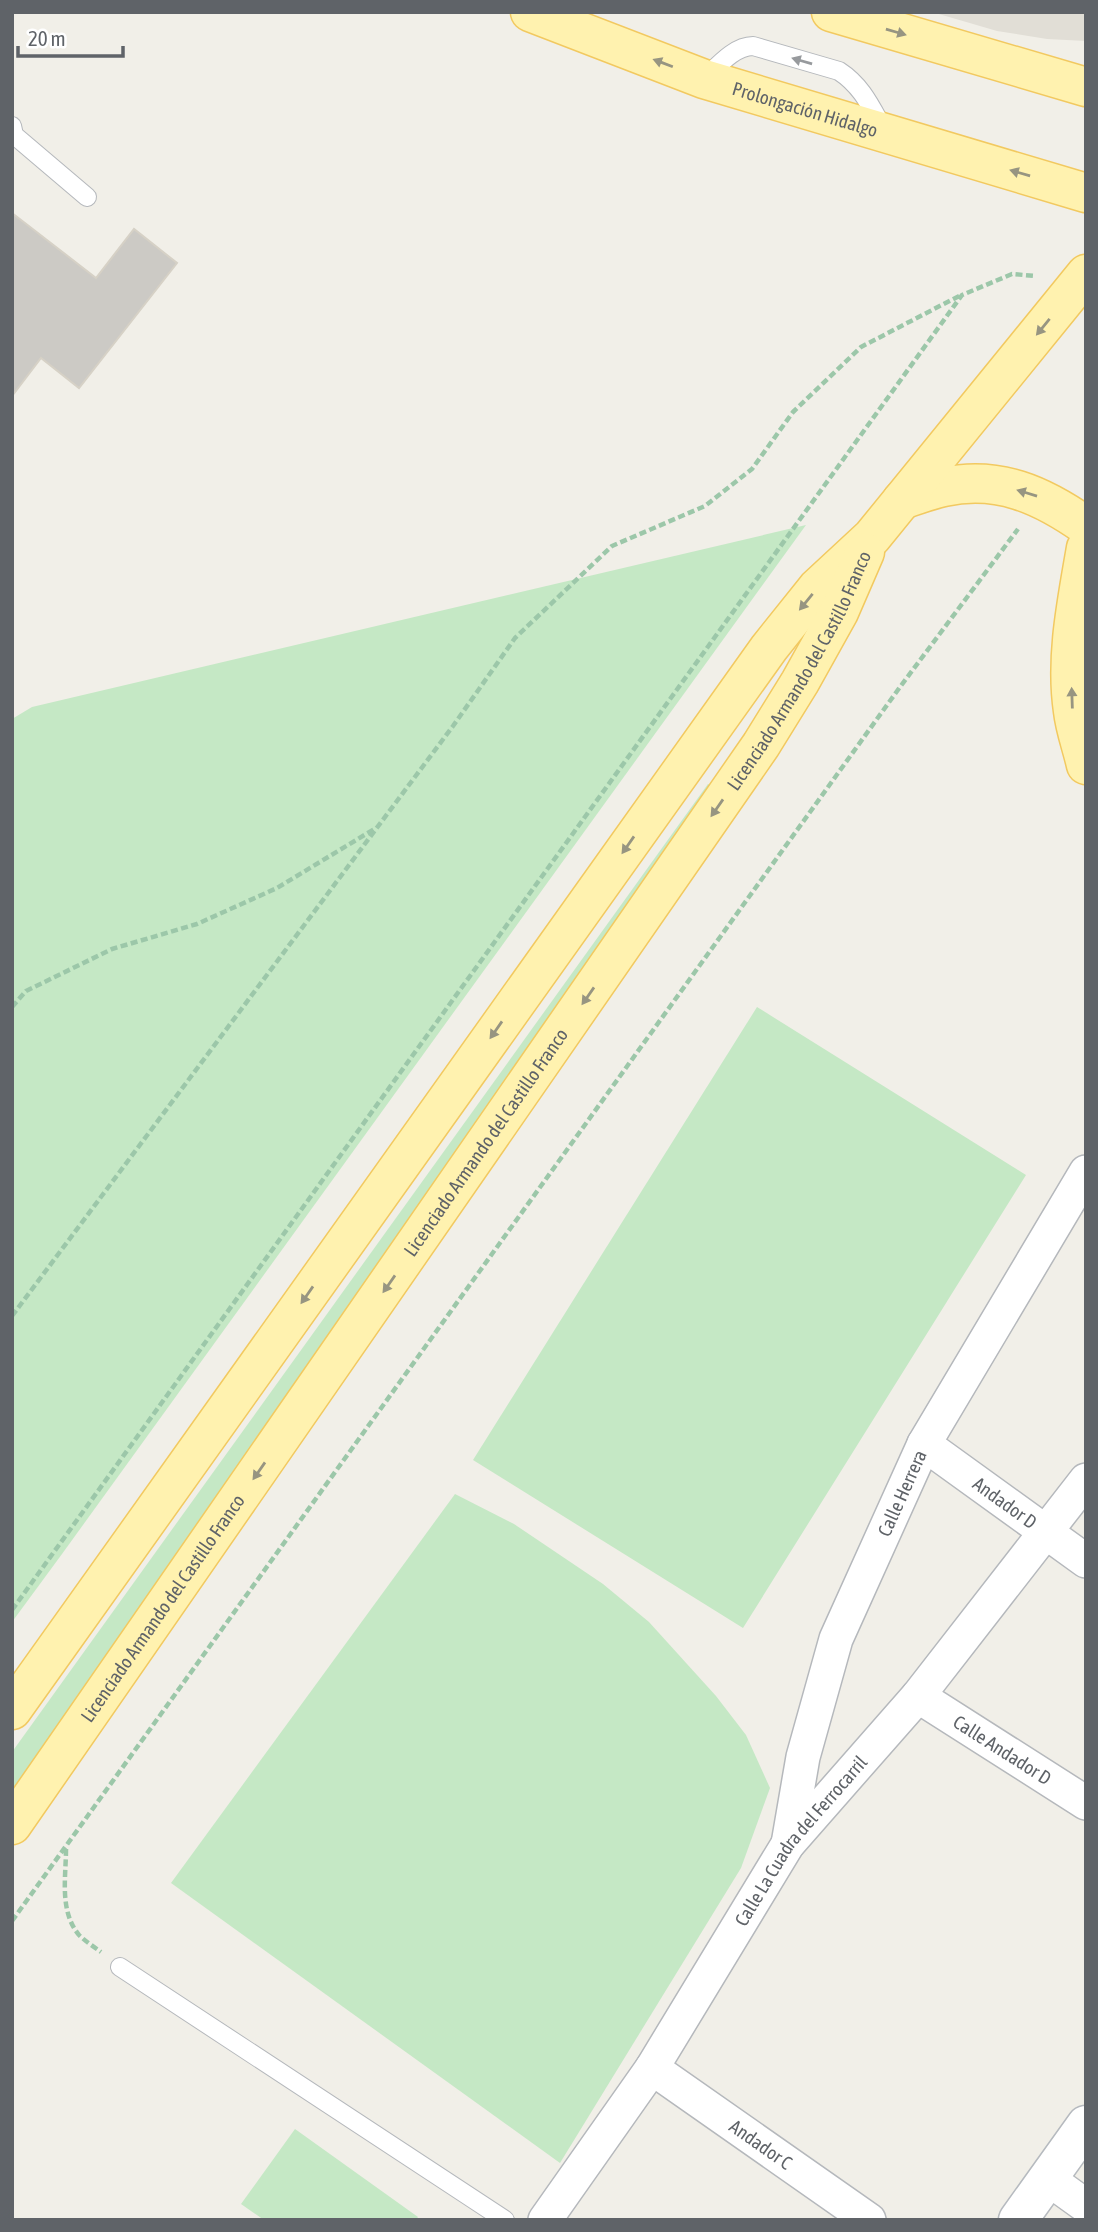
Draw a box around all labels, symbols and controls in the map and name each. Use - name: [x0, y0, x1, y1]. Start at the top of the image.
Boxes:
- scale bar: [18, 14, 122, 58]
- text: 20 m: [28, 26, 66, 50]
- one-way arrow: [886, 27, 907, 37]
- one-way arrow: [792, 55, 813, 65]
- one-way arrow: [652, 57, 673, 68]
- street label: Prolongación Hidalgo: [730, 77, 880, 141]
- one-way arrow: [1009, 167, 1031, 178]
- one-way arrow: [1036, 319, 1051, 336]
- one-way arrow: [1016, 487, 1037, 497]
- street label: Licenciado Armando del Castillo Franco: [722, 548, 875, 794]
- one-way arrow: [799, 594, 814, 611]
- one-way arrow: [1067, 687, 1078, 709]
- one-way arrow: [710, 799, 724, 817]
- one-way arrow: [621, 836, 635, 854]
- one-way arrow: [582, 986, 595, 1005]
- one-way arrow: [489, 1021, 503, 1039]
- street label: Licenciado Armando del Castillo Franco: [399, 1024, 572, 1260]
- one-way arrow: [383, 1274, 396, 1293]
- one-way arrow: [300, 1286, 314, 1304]
- street label: Calle Herrera: [873, 1446, 931, 1540]
- one-way arrow: [252, 1462, 266, 1480]
- street label: Andador D: [969, 1472, 1041, 1533]
- street label: Licenciado Armando del Castillo Franco: [76, 1490, 249, 1726]
- street label: Calle Andador D: [949, 1710, 1055, 1789]
- street label: Calle La Cuadra del Ferrocarril: [730, 1751, 871, 1930]
- street label: Andador C: [725, 2115, 797, 2174]

